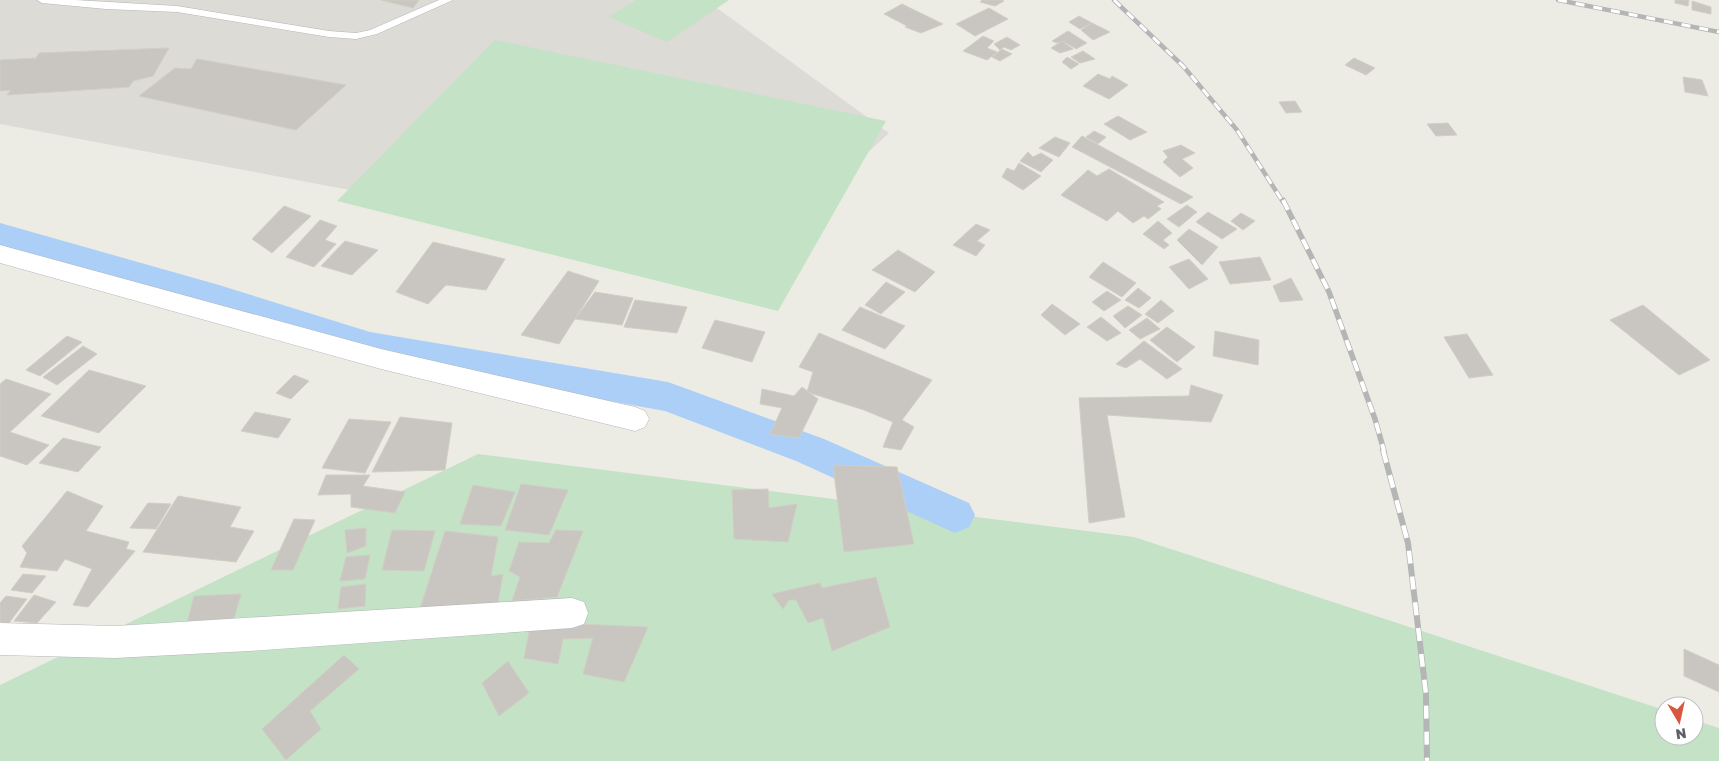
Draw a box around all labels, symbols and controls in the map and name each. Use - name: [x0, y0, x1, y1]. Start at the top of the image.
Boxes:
- north arrow: [1654, 696, 1704, 746]
- text: N: [1675, 725, 1688, 744]

